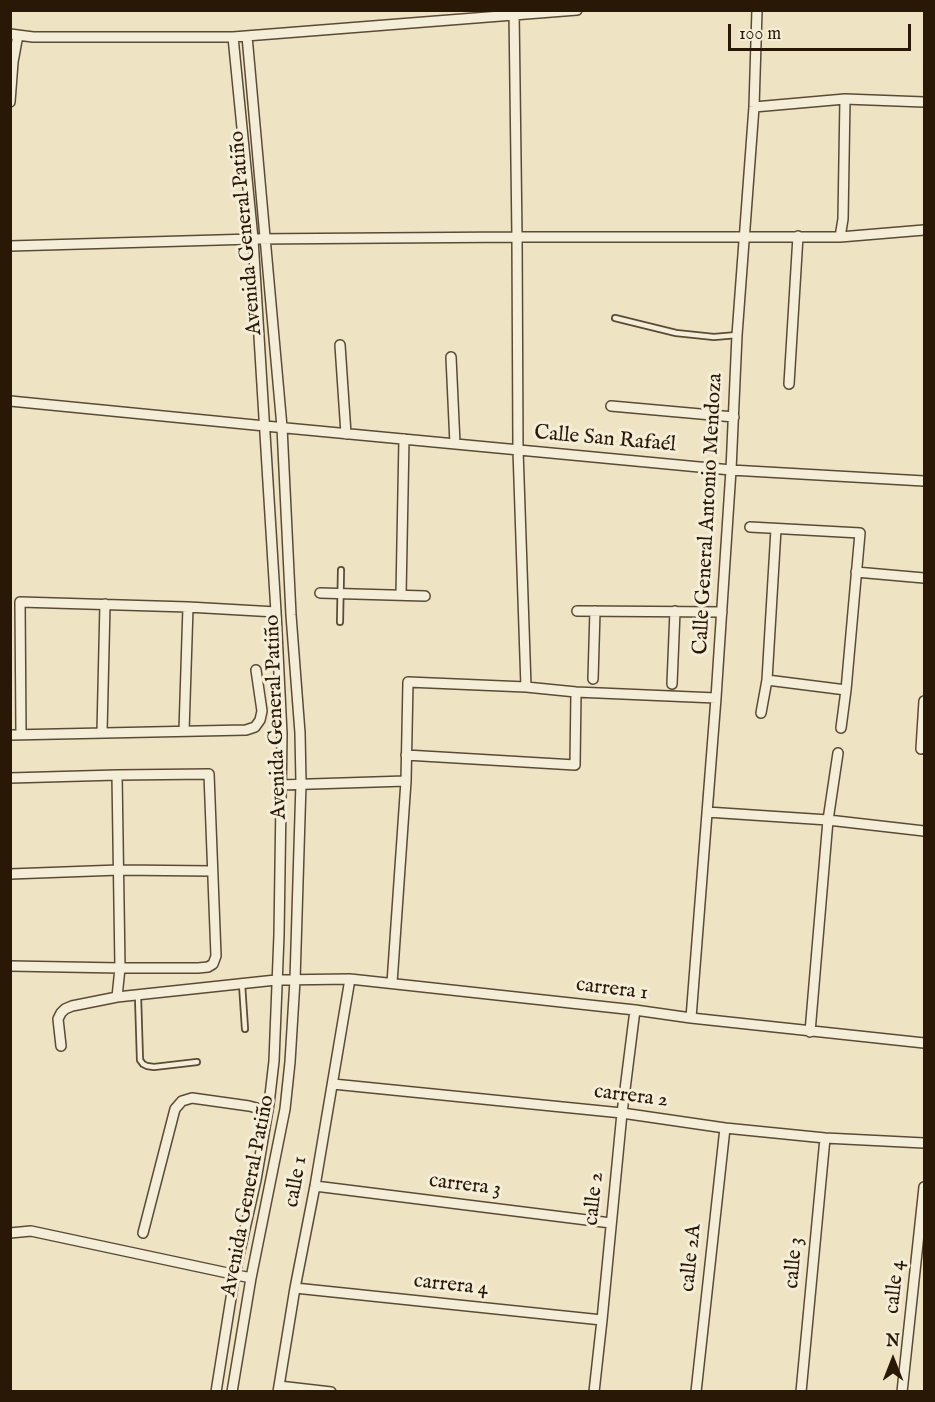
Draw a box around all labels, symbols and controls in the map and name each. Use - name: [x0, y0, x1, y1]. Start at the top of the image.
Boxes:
- scale bar: [731, 12, 914, 50]
- text: 100 m: [739, 23, 781, 46]
- street label: Avenida General Patiño: [226, 130, 268, 336]
- street label: Calle General Antonio Mendoza: [689, 373, 729, 655]
- street label: Calle San Rafaél: [533, 421, 677, 459]
- street label: Avenida General Patiño: [261, 614, 293, 820]
- street label: carrera 1: [575, 973, 649, 1007]
- street label: carrera 2: [593, 1080, 669, 1114]
- street label: Avenida General Patiño: [217, 1093, 281, 1299]
- street label: calle 1: [280, 1154, 314, 1210]
- street label: carrera 3: [428, 1169, 502, 1203]
- street label: calle 2: [580, 1171, 610, 1227]
- street label: calle 2A: [676, 1223, 708, 1293]
- street label: calle 3: [780, 1236, 810, 1290]
- street label: calle 4: [881, 1259, 911, 1315]
- street label: carrera 4: [412, 1270, 490, 1302]
- north arrow: [863, 1330, 923, 1390]
- text: N: [886, 1332, 900, 1352]

